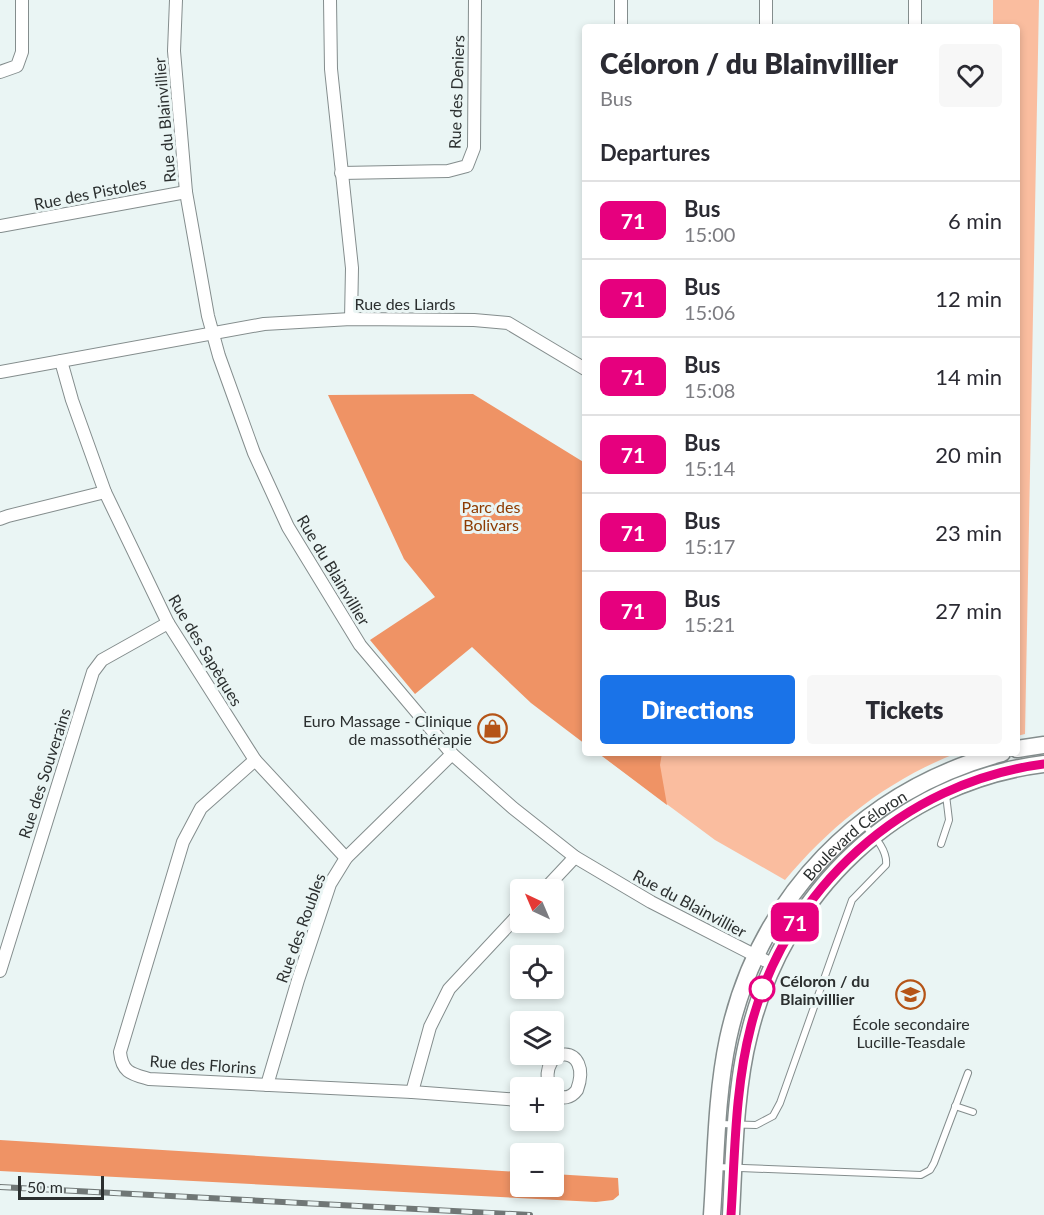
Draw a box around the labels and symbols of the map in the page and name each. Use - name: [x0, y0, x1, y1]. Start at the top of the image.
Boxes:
- street label: Rue des Deniers: [445, 35, 467, 149]
- street label: Rue du Blainvillier: [149, 57, 179, 183]
- street label: Rue des Pistoles: [32, 173, 148, 213]
- street label: Rue des Liards: [355, 294, 456, 313]
- park label: Parc des Bolivars: [462, 497, 521, 534]
- street label: Rue du Blainvillier: [294, 511, 375, 629]
- street label: Rue des Sapèques: [165, 591, 247, 709]
- street label: Rue des Souverains: [14, 705, 74, 841]
- place label: Euro Massage - Clinique de massothérapie: [303, 711, 472, 748]
- shop icon: Euro Massage - Clinique de massothérapie: [477, 713, 509, 745]
- street label: Boulevard Céloron: [798, 785, 909, 884]
- street label: Rue du Blainvillier: [630, 865, 750, 941]
- street label: Rue des Roubles: [271, 871, 329, 985]
- north arrow: [510, 879, 564, 933]
- line badge: 71: [768, 902, 822, 942]
- place label: Céloron / du Blainvillier: [780, 971, 869, 1008]
- marker: Céloron / du Blainvillier: [749, 976, 775, 1002]
- school or university icon: École secondaire Lucille-Teasdale: [895, 979, 927, 1011]
- place label: École secondaire Lucille-Teasdale: [852, 1014, 970, 1051]
- street label: Rue des Florins: [149, 1051, 257, 1077]
- scale bar: [18, 1173, 104, 1200]

